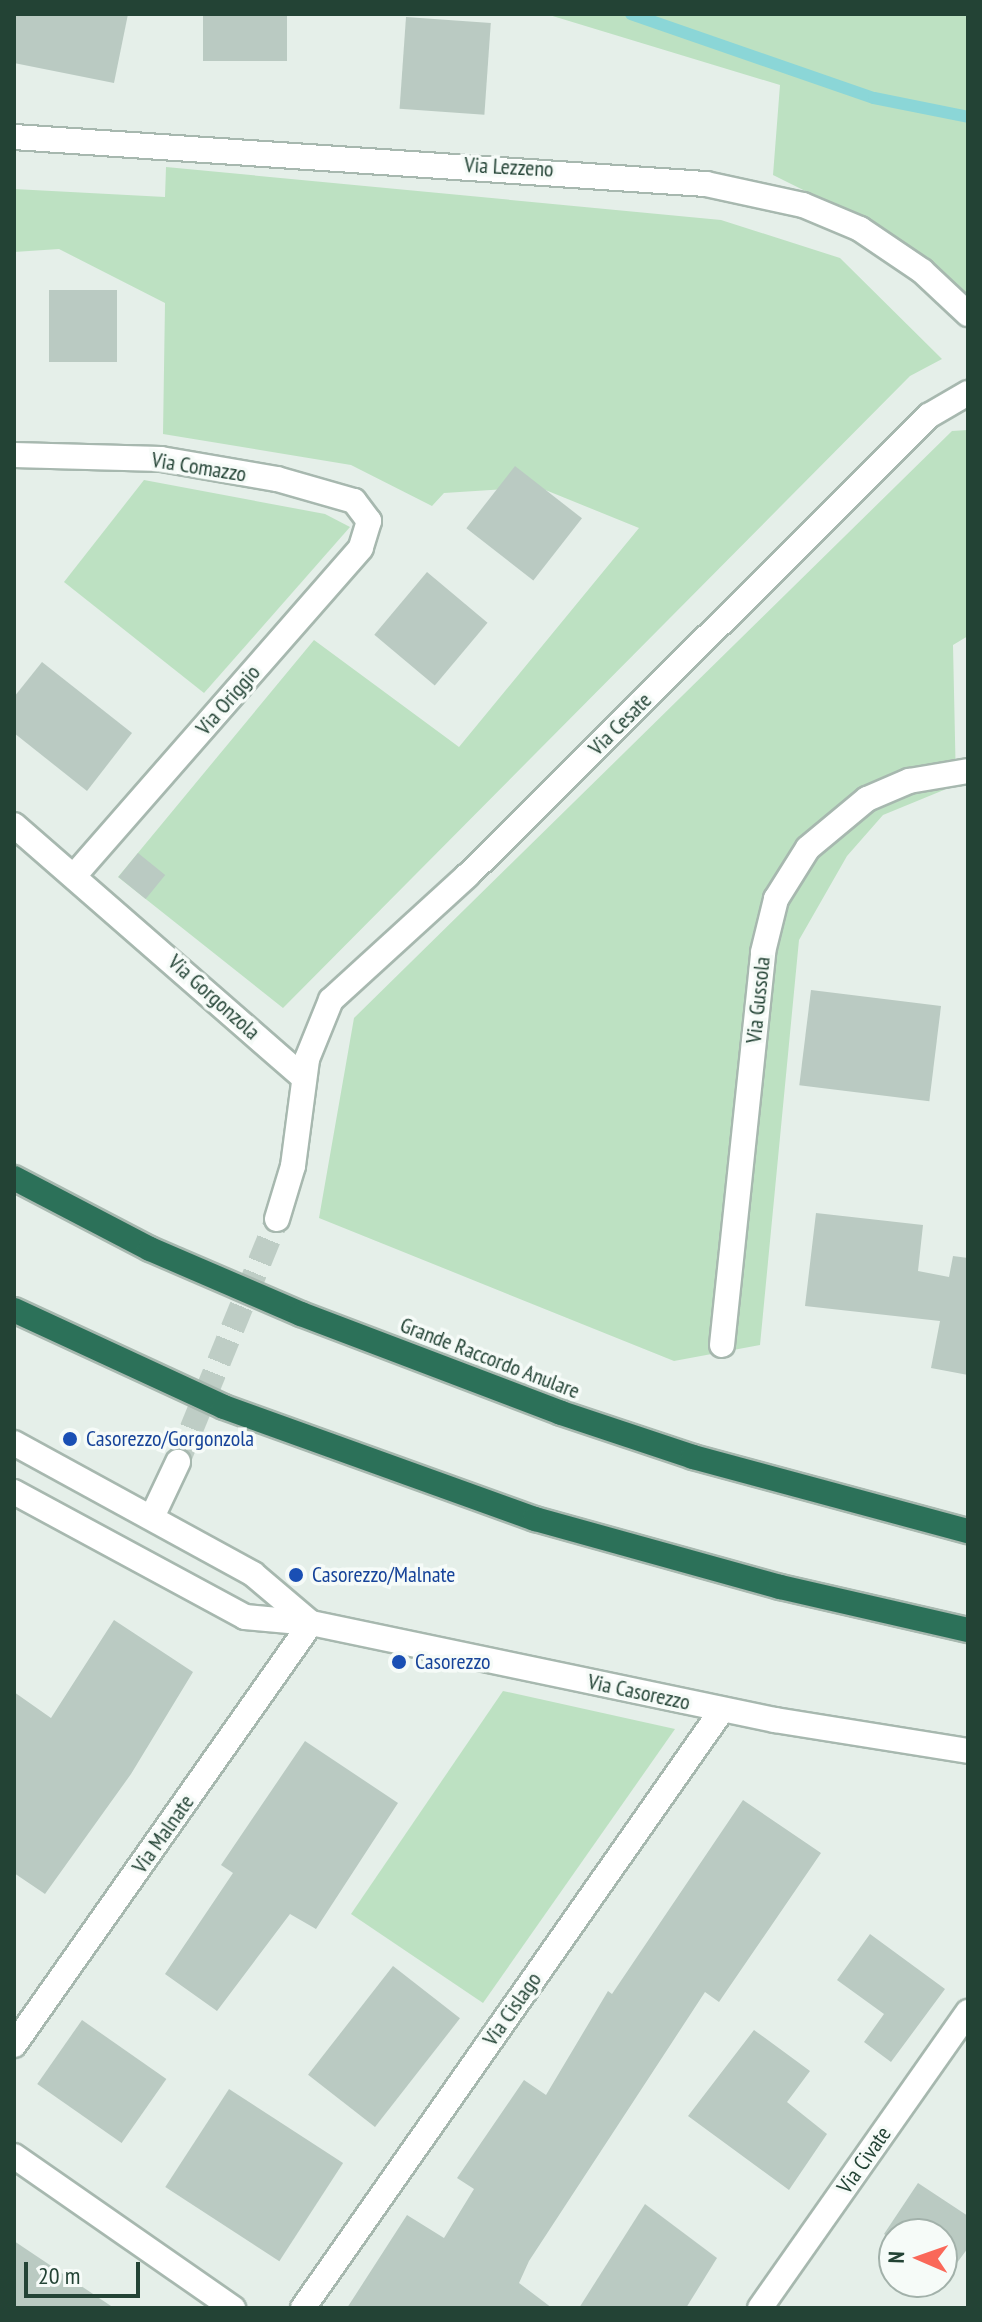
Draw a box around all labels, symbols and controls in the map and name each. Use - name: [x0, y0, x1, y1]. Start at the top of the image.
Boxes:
- street label: Via Lezzeno: [464, 151, 554, 183]
- street label: Via Comazzo: [150, 446, 248, 488]
- street label: Via Origgio: [190, 659, 266, 741]
- street label: Via Cesate: [583, 687, 657, 761]
- street label: Via Gorgonzola: [163, 949, 265, 1045]
- street label: Via Gussola: [740, 955, 776, 1045]
- street label: Grande Raccordo Anulare: [396, 1311, 584, 1405]
- place label: Casorezzo/Gorgonzola: [86, 1426, 254, 1452]
- marker: Casorezzo/Gorgonzola: [61, 1430, 79, 1448]
- place label: Casorezzo/Malnate: [312, 1562, 455, 1588]
- marker: Casorezzo/Malnate: [287, 1566, 305, 1584]
- place label: Casorezzo: [415, 1649, 491, 1675]
- marker: Casorezzo: [390, 1653, 408, 1671]
- street label: Via Casorezzo: [585, 1668, 693, 1716]
- street label: Via Malnate: [126, 1790, 200, 1878]
- street label: Via Cislago: [477, 1967, 547, 2051]
- street label: Via Civate: [832, 2121, 896, 2199]
- north arrow: [878, 2218, 958, 2298]
- scale bar: [28, 2246, 144, 2296]
- text: N: [882, 2251, 910, 2264]
- text: 20 m: [38, 2260, 80, 2291]

